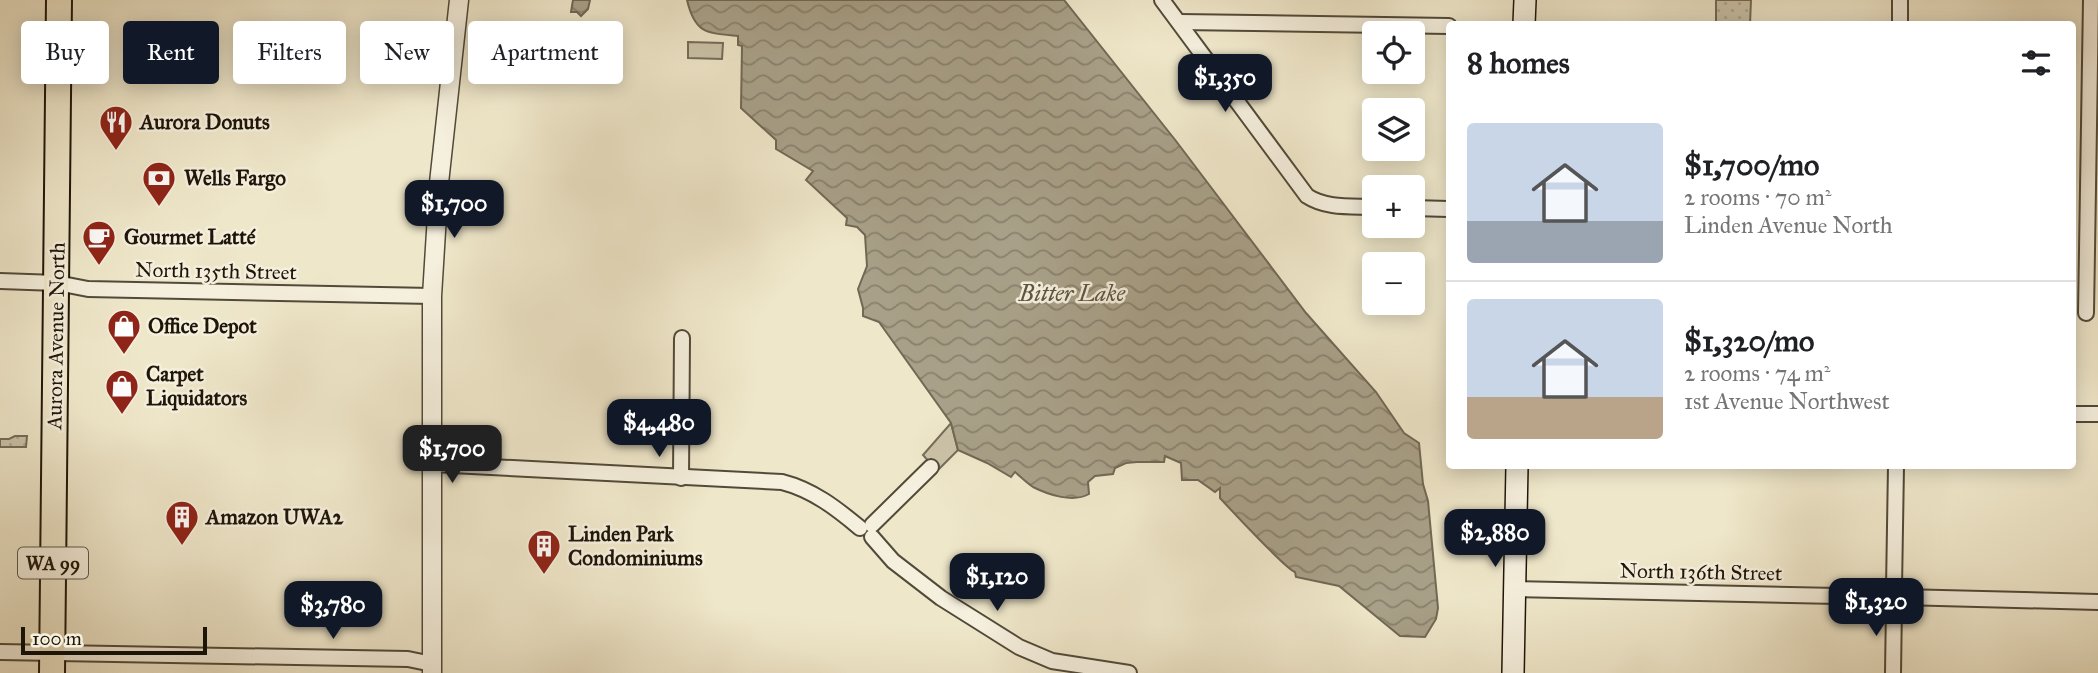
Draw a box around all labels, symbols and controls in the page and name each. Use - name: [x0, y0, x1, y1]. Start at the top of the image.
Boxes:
- chip: Buy: [21, 21, 109, 84]
- chip: Rent: [123, 21, 219, 84]
- chip: Filters: [233, 21, 346, 84]
- chip: New: [360, 21, 454, 84]
- chip: Apartment: [468, 21, 623, 84]
- map controls: [1362, 21, 1425, 315]
- button: locate: [1362, 21, 1425, 84]
- icon: filters: [2017, 44, 2055, 82]
- text: 8 homes: [1467, 45, 1570, 81]
- pin: $1,350: [1168, 54, 1282, 114]
- text: $1,350: [1194, 63, 1256, 91]
- button: layers: [1362, 98, 1425, 161]
- restaurant icon: Aurora Donuts: [97, 103, 135, 152]
- place label: Aurora Donuts: [138, 109, 270, 135]
- text: $1,700/mo: [1684, 147, 1819, 183]
- icon: home: [1523, 151, 1607, 235]
- bank icon: Wells Fargo: [140, 159, 178, 208]
- place label: Wells Fargo: [184, 165, 286, 191]
- button: +: [1362, 175, 1425, 238]
- pin: $1,700: [397, 180, 511, 240]
- text: 2 rooms · 70 m²: [1684, 183, 1832, 211]
- text: $1,700: [421, 189, 487, 217]
- text: Linden Avenue North: [1684, 211, 1893, 239]
- cafe icon: Gourmet Latté: [80, 218, 118, 267]
- place label: Gourmet Latté: [124, 224, 256, 250]
- street label: Aurora Avenue North: [41, 242, 71, 431]
- button: −: [1362, 252, 1425, 315]
- street label: North 135th Street: [135, 257, 298, 285]
- water label: Bitter Lake: [1018, 279, 1126, 307]
- shop icon: Office Depot: [105, 307, 143, 356]
- place label: Office Depot: [148, 313, 257, 339]
- text: $1,320/mo: [1684, 323, 1814, 359]
- icon: home: [1523, 327, 1607, 411]
- text: 2 rooms · 74 m²: [1684, 359, 1830, 387]
- place label: Carpet Liquidators: [146, 361, 247, 411]
- shop icon: Carpet Liquidators: [103, 367, 141, 416]
- text: 1st Avenue Northwest: [1684, 387, 1890, 415]
- pin: $4,480: [602, 400, 716, 459]
- text: $4,480: [623, 408, 695, 436]
- pin: $1,700: [395, 426, 509, 485]
- text: $1,700: [419, 434, 485, 462]
- building icon: Amazon UWA2: [163, 498, 201, 547]
- place label: Amazon UWA2: [204, 504, 344, 530]
- pin: $2,880: [1438, 510, 1552, 569]
- text: $2,880: [1460, 518, 1530, 546]
- place label: Linden Park Condominiums: [568, 521, 703, 571]
- building icon: Linden Park Condominiums: [525, 527, 563, 576]
- road number: WA 99: [18, 548, 88, 578]
- pin: $1,120: [940, 554, 1054, 613]
- street label: North 136th Street: [1619, 558, 1783, 586]
- text: $1,120: [966, 562, 1028, 590]
- pin: $1,320: [1819, 578, 1933, 638]
- pin: $3,780: [276, 582, 390, 641]
- text: $1,320: [1845, 587, 1907, 615]
- text: $3,780: [300, 590, 366, 618]
- scale bar: [21, 624, 206, 656]
- text: 100 m: [32, 627, 82, 650]

